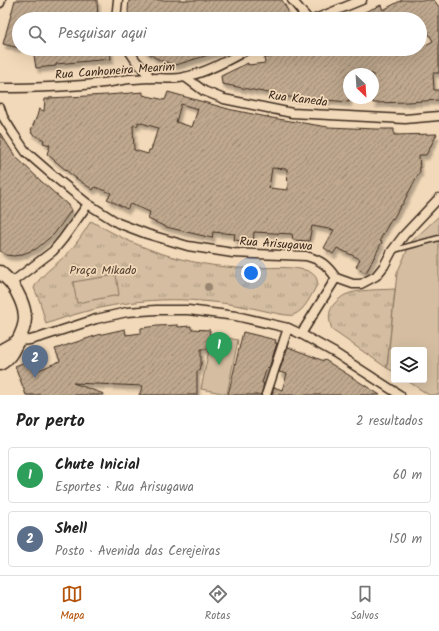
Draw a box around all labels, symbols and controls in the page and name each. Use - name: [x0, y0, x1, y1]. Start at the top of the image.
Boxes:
- search box: [12, 12, 427, 56]
- text: Pesquisar aqui: [58, 22, 147, 46]
- icon: search: [26, 23, 48, 45]
- street label: Rua Canhoneira Mearim: [54, 57, 176, 85]
- north arrow: [343, 68, 379, 104]
- street label: Rua Kaneda: [267, 86, 329, 112]
- street label: Rua Arisugawa: [239, 232, 314, 256]
- park label: Praça Mikado: [70, 261, 136, 280]
- your location: [241, 263, 261, 283]
- pin: 1: [206, 332, 232, 365]
- pin: 2: [22, 345, 48, 378]
- map controls: [391, 347, 427, 383]
- button: layers: [391, 347, 427, 383]
- text: Por perto: [16, 408, 85, 435]
- text: 2 resultados: [356, 411, 423, 432]
- text: Chute Inicial: [55, 453, 140, 477]
- text: 1: [28, 465, 32, 486]
- text: 60 m: [393, 465, 422, 486]
- text: Esportes · Rua Arisugawa: [55, 477, 194, 498]
- text: Shell: [55, 517, 87, 541]
- text: 2: [26, 529, 34, 550]
- text: 150 m: [389, 529, 422, 550]
- text: Posto · Avenida das Cerejeiras: [55, 541, 220, 562]
- tab: Mapa: [60, 583, 84, 625]
- tab: Rotas: [205, 583, 230, 625]
- tab: Salvos: [351, 583, 379, 625]

